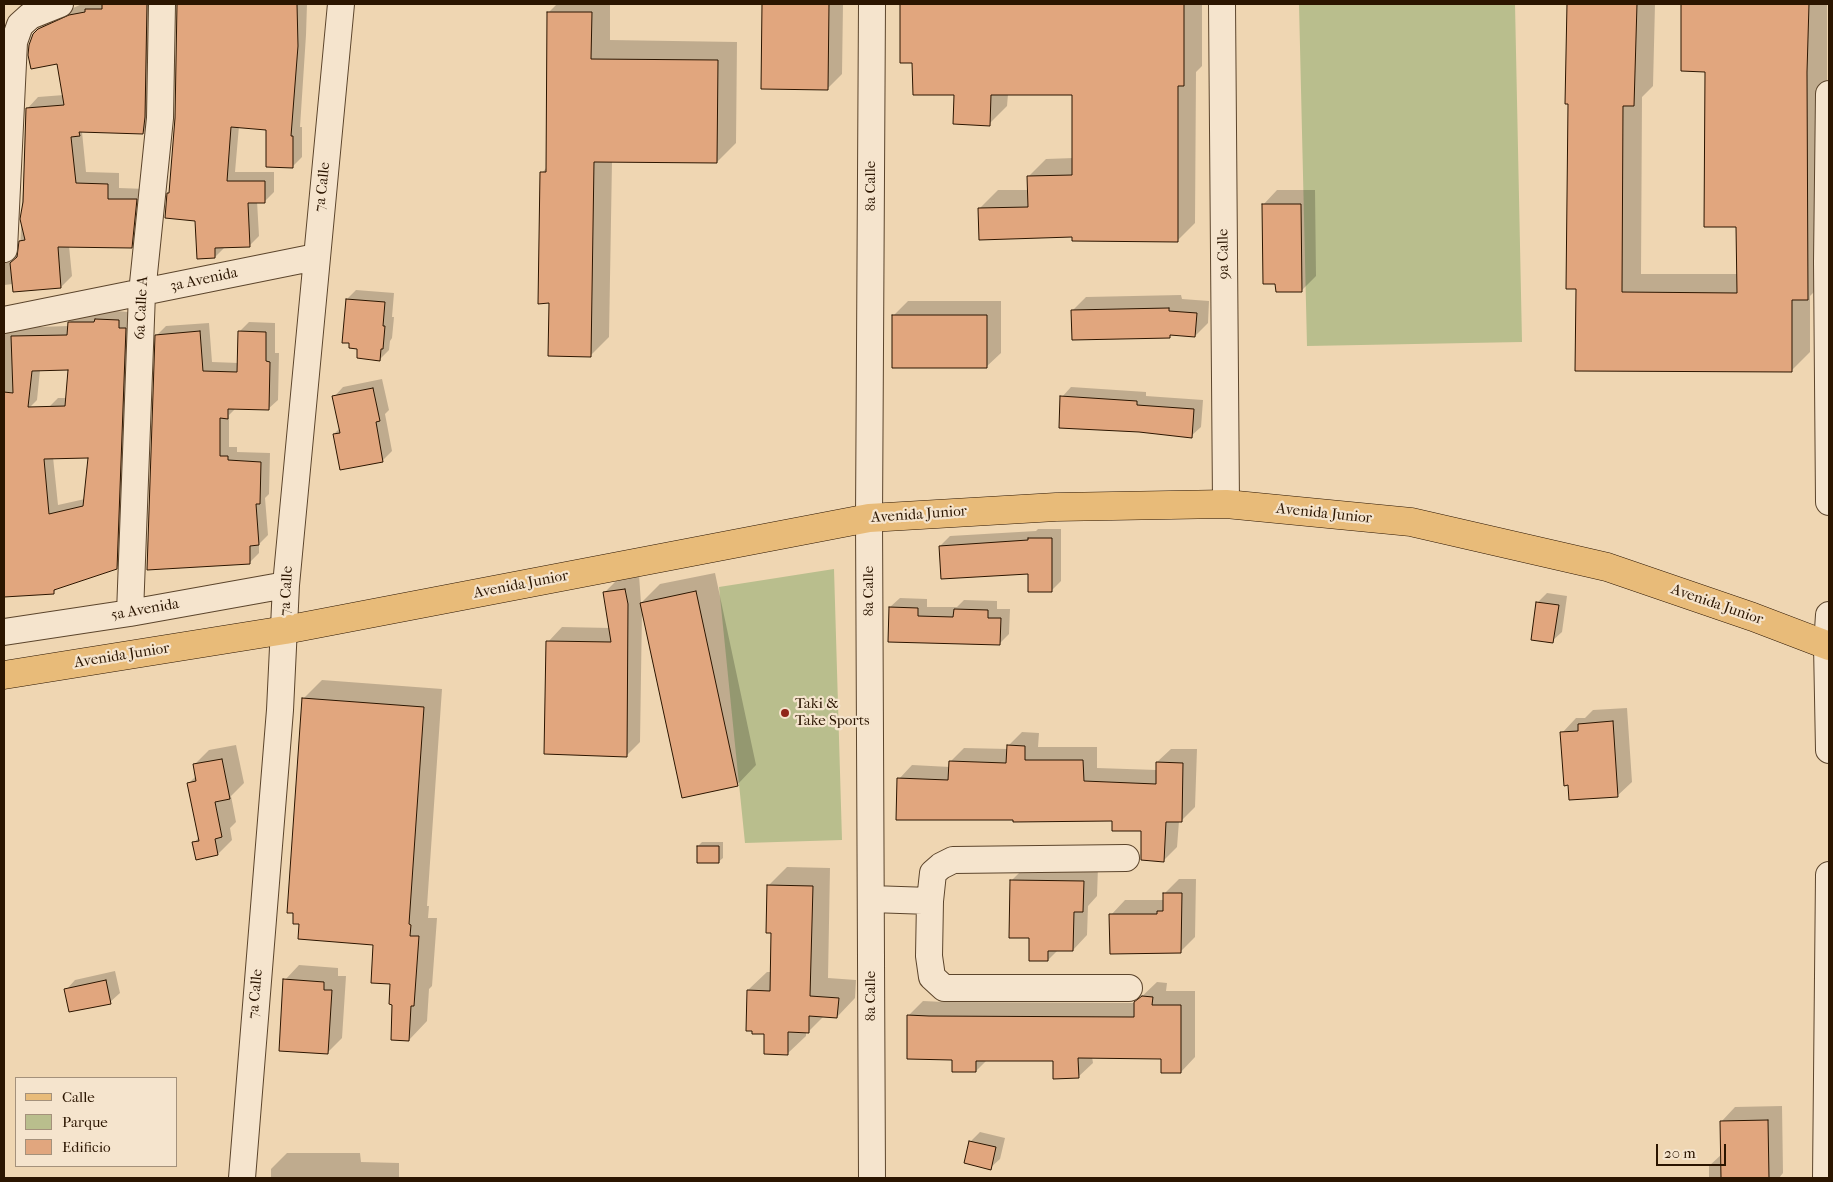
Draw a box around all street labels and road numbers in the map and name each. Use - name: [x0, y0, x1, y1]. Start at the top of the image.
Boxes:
- street label: 7a Calle: [311, 161, 335, 213]
- street label: 8a Calle: [862, 161, 880, 211]
- street label: 9a Calle: [1215, 229, 1233, 279]
- street label: 3a Avenida: [169, 264, 239, 296]
- street label: 6a Calle A: [131, 276, 153, 340]
- street label: Avenida Junior: [1275, 500, 1373, 528]
- street label: Avenida Junior: [870, 503, 968, 527]
- street label: 7a Calle: [277, 566, 297, 616]
- street label: 8a Calle: [860, 566, 878, 616]
- street label: Avenida Junior: [472, 567, 570, 603]
- street label: Avenida Junior: [1669, 581, 1765, 629]
- street label: 5a Avenida: [110, 595, 180, 625]
- street label: Avenida Junior: [73, 640, 171, 672]
- street label: 7a Calle: [245, 968, 267, 1020]
- street label: 8a Calle: [862, 971, 880, 1021]

